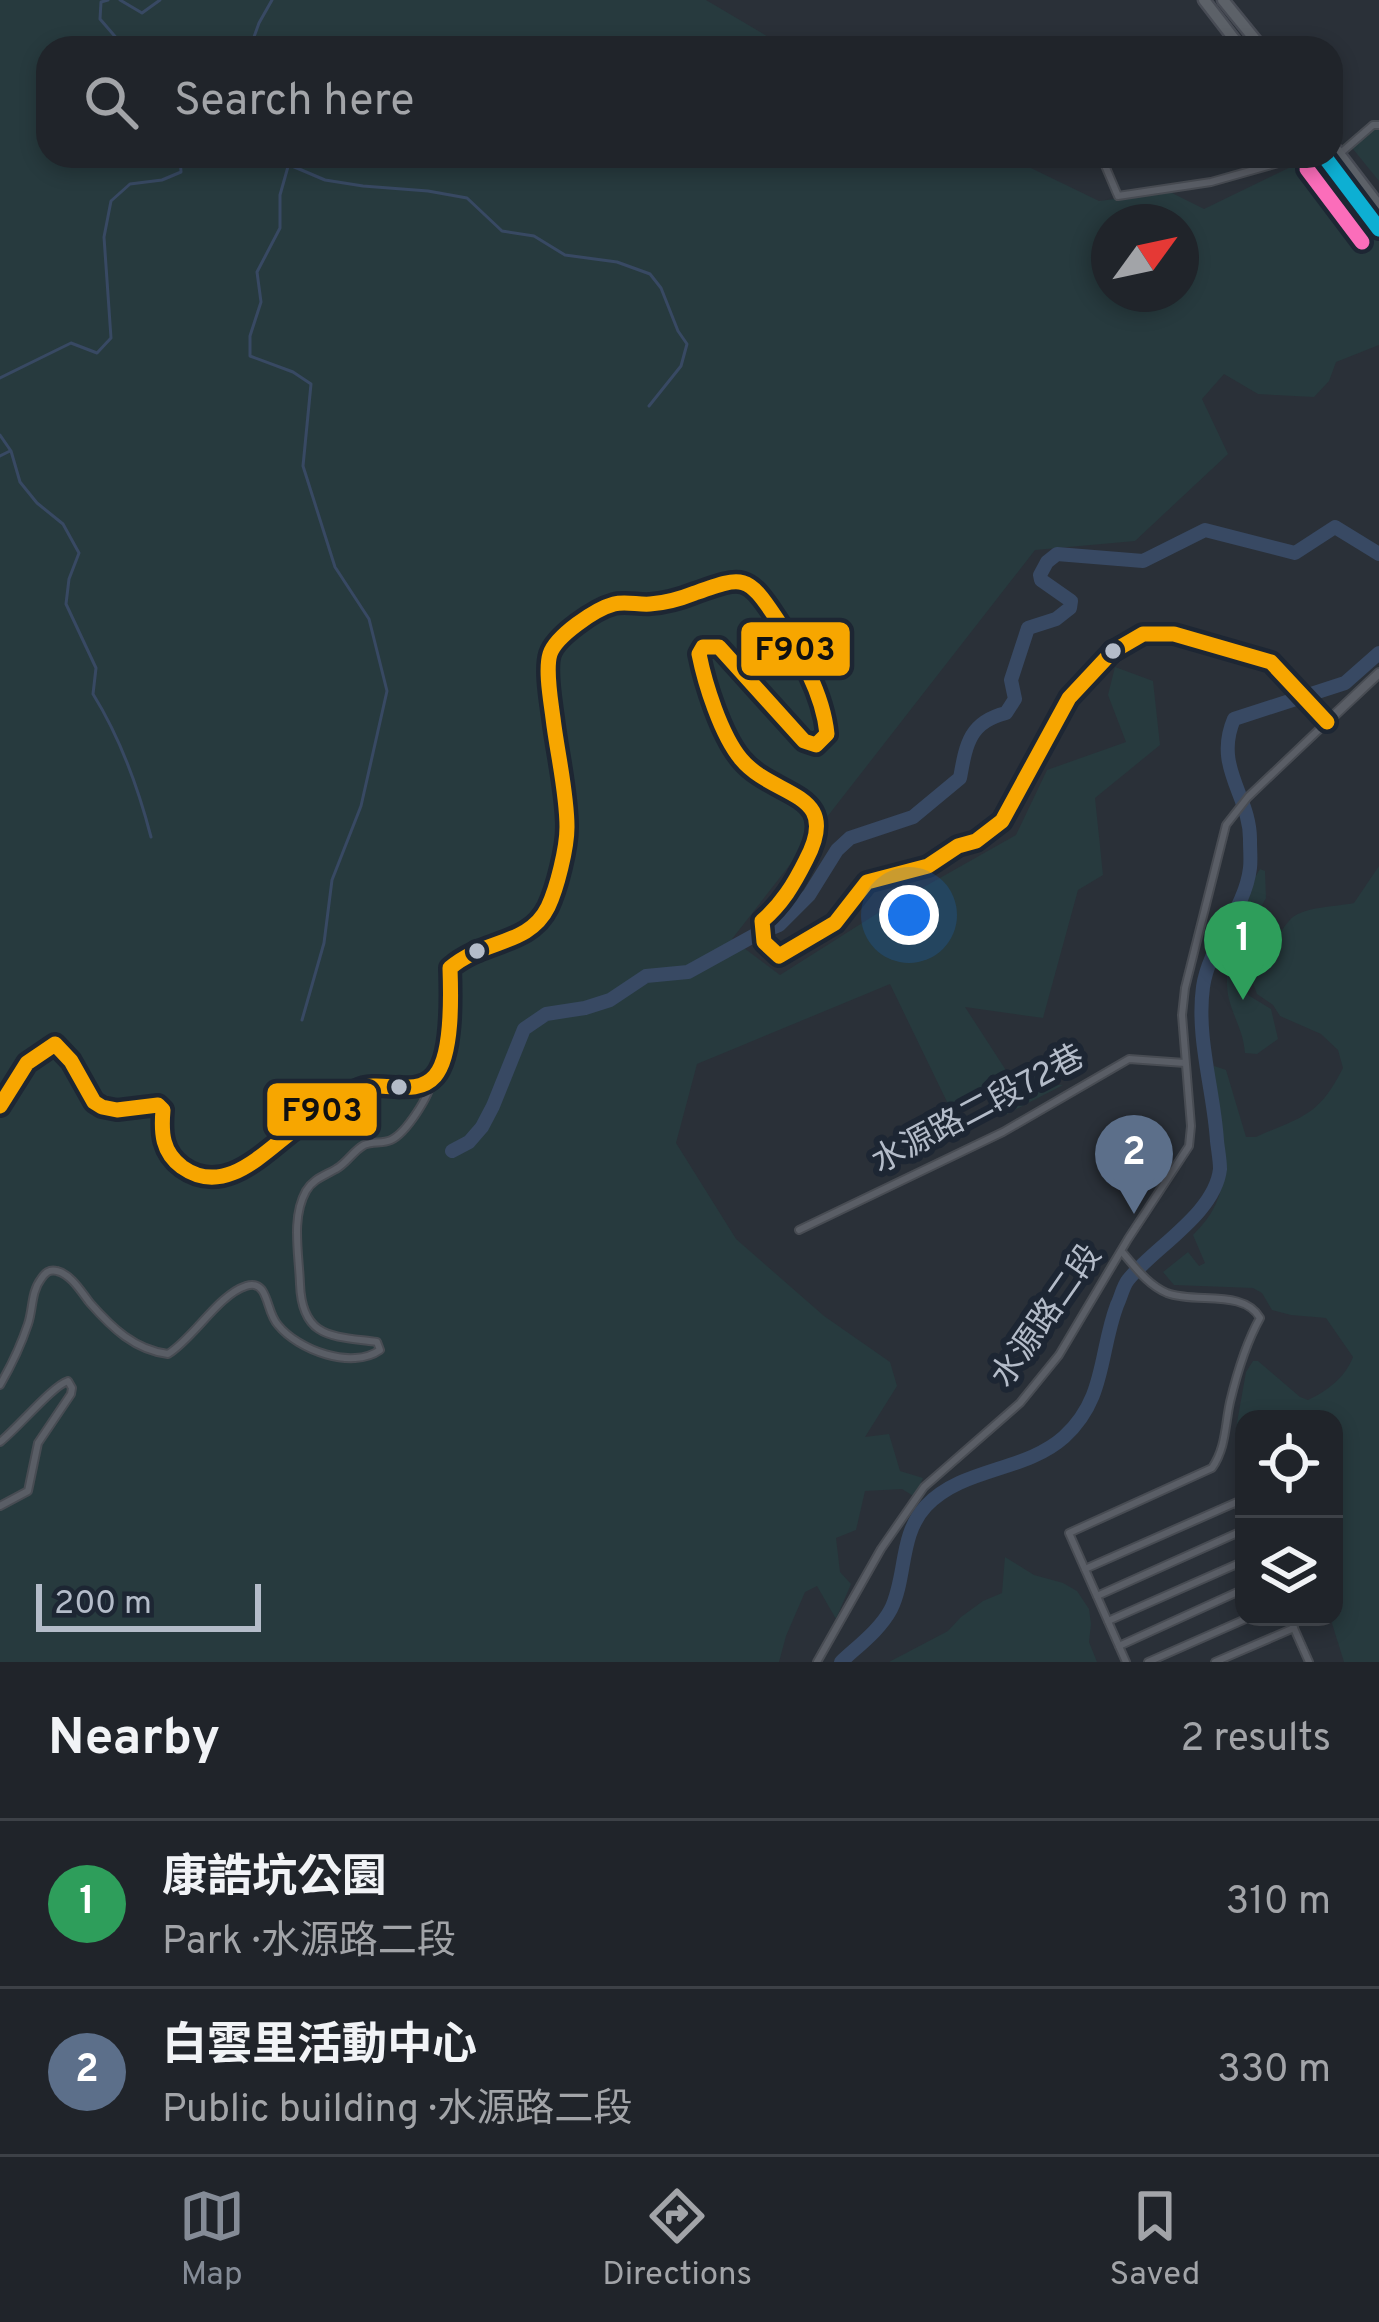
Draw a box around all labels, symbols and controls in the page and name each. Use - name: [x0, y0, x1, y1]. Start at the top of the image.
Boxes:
- search box: [36, 36, 1343, 168]
- icon: search: [78, 69, 144, 135]
- text: Search here: [174, 74, 414, 131]
- north arrow: [1091, 204, 1199, 312]
- line badge: F903: [739, 620, 852, 678]
- text: F903: [755, 631, 835, 673]
- unlabelled marker: [1102, 640, 1124, 662]
- your location: [879, 885, 939, 945]
- pin: 1: [1204, 901, 1282, 1000]
- unlabelled marker: [466, 940, 488, 962]
- street label: 水源路二段72巷: [865, 1037, 1093, 1185]
- unlabelled marker: [388, 1076, 410, 1098]
- line badge: F903: [265, 1081, 379, 1138]
- text: F903: [282, 1092, 362, 1134]
- pin: 2: [1095, 1115, 1173, 1214]
- street label: 水源路二段: [983, 1237, 1113, 1397]
- map controls: [1235, 1410, 1343, 1626]
- button: locate: [1235, 1410, 1343, 1518]
- button: layers: [1235, 1518, 1343, 1626]
- scale bar: [36, 1578, 261, 1631]
- text: 200 m: [54, 1584, 152, 1626]
- text: Nearby: [48, 1708, 220, 1773]
- text: 2 results: [1180, 1716, 1331, 1765]
- text: 康誥坑公園: [162, 1851, 387, 1908]
- text: 1: [79, 1879, 95, 1928]
- text: 310 m: [1226, 1879, 1331, 1928]
- text: Park · 水源路二段: [162, 1919, 456, 1968]
- text: 白雲里活動中心: [162, 2019, 477, 2076]
- text: 2: [75, 2047, 99, 2096]
- text: 330 m: [1217, 2047, 1331, 2096]
- text: Public building · 水源路二段: [162, 2087, 632, 2136]
- tab: Map: [179, 2183, 245, 2297]
- tab: Directions: [602, 2183, 752, 2297]
- tab: Saved: [1110, 2183, 1200, 2297]

